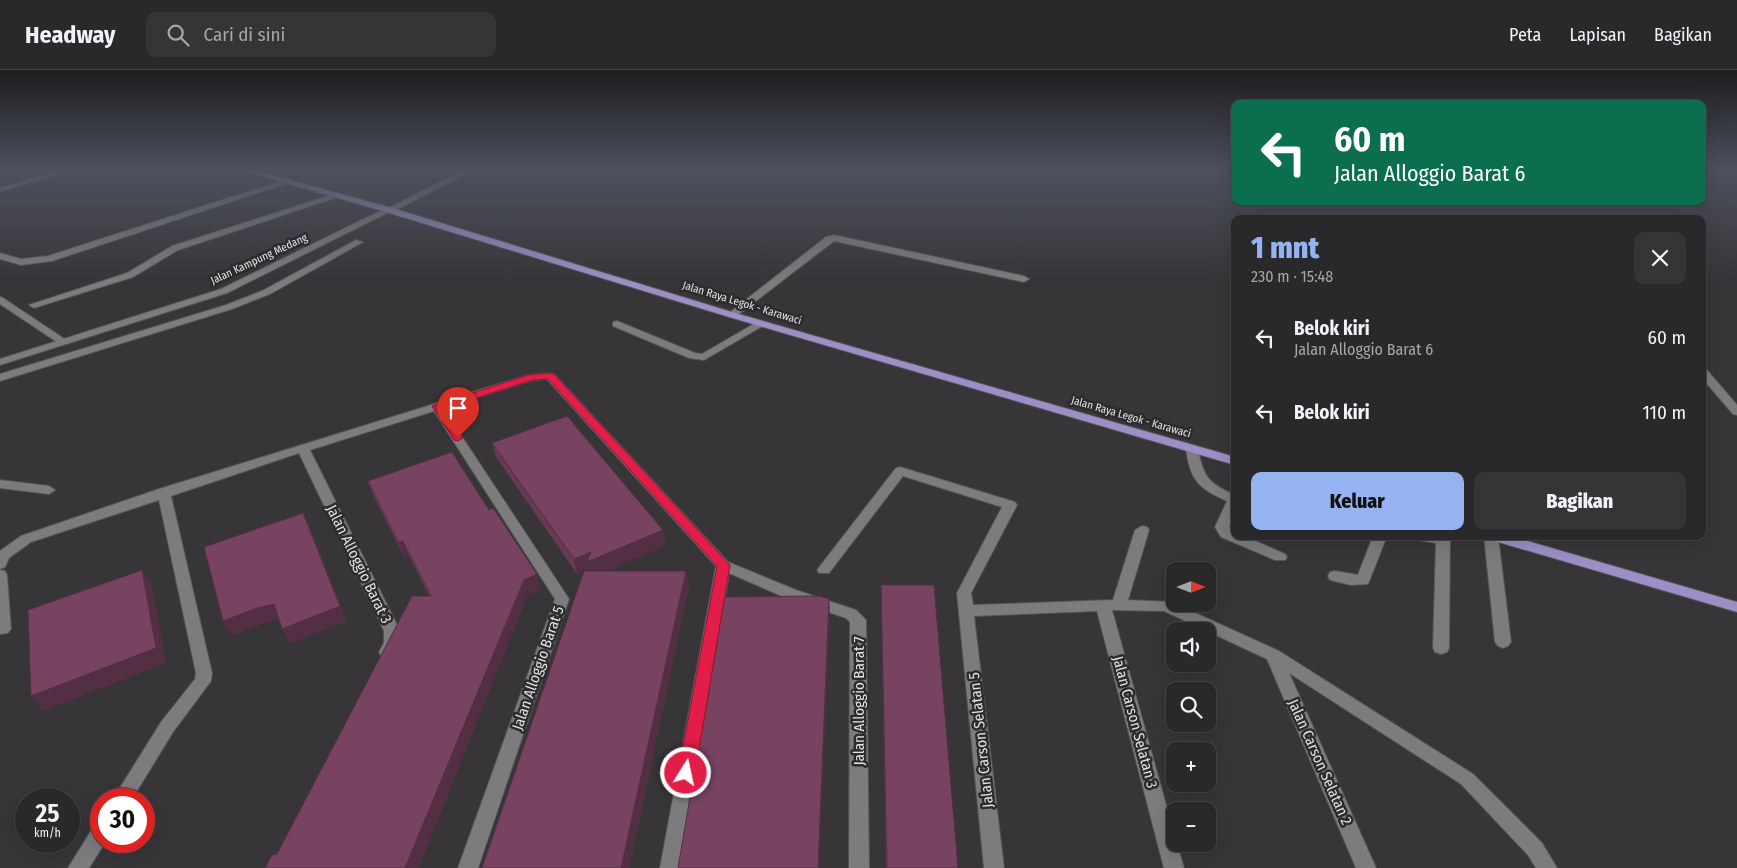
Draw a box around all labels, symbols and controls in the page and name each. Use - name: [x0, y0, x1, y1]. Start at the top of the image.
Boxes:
- search box: [146, 12, 496, 57]
- text: Headway: [25, 21, 116, 49]
- icon: search: [164, 21, 192, 49]
- text: Cari di sini: [204, 23, 285, 46]
- text: Peta: [1509, 24, 1541, 46]
- text: Lapisan: [1569, 24, 1626, 46]
- text: Bagikan: [1654, 24, 1712, 46]
- text: 60 m: [1334, 118, 1405, 160]
- icon: left: [1251, 120, 1316, 185]
- text: Jalan Alloggio Barat 6: [1334, 160, 1525, 187]
- text: 1 mnt: [1251, 230, 1319, 266]
- street label: Jalan Kampung Medang: [209, 231, 310, 287]
- button: close: [1634, 232, 1686, 284]
- text: 230 m · 15:48: [1251, 267, 1333, 286]
- street label: Jalan Raya Legok - Karawaci: [681, 279, 803, 327]
- text: Belok kiri: [1294, 317, 1370, 340]
- icon: left: [1251, 324, 1279, 352]
- text: 60 m: [1648, 326, 1686, 349]
- text: Jalan Alloggio Barat 6: [1294, 340, 1433, 359]
- pin: [437, 387, 479, 438]
- icon: arrive: [444, 394, 472, 422]
- street label: Jalan Raya Legok - Karawaci: [1070, 394, 1193, 440]
- icon: left: [1251, 399, 1279, 427]
- text: Belok kiri: [1294, 401, 1370, 424]
- text: 110 m: [1642, 401, 1686, 424]
- button: Keluar: [1251, 472, 1464, 530]
- button: Bagikan: [1474, 472, 1686, 530]
- street label: Jalan Alloggio Barat 3: [322, 502, 396, 626]
- north arrow: [1166, 562, 1216, 612]
- map controls: [1166, 562, 1216, 852]
- street label: Jalan Alloggio Barat 5: [508, 604, 568, 732]
- button: sound: [1166, 622, 1216, 672]
- street label: Jalan Alloggio Barat 7: [850, 636, 868, 766]
- street label: Jalan Carson Selatan 3: [1109, 654, 1161, 790]
- street label: Jalan Carson Selatan 5: [965, 671, 997, 809]
- button: search: [1166, 682, 1216, 732]
- street label: Jalan Carson Selatan 2: [1284, 696, 1356, 828]
- button: +: [1166, 742, 1216, 792]
- position arrow: [659, 746, 711, 798]
- speed limit sign: 30: [90, 788, 155, 853]
- text: 25: [36, 799, 59, 829]
- button: −: [1166, 802, 1216, 852]
- text: km/h: [34, 826, 61, 840]

